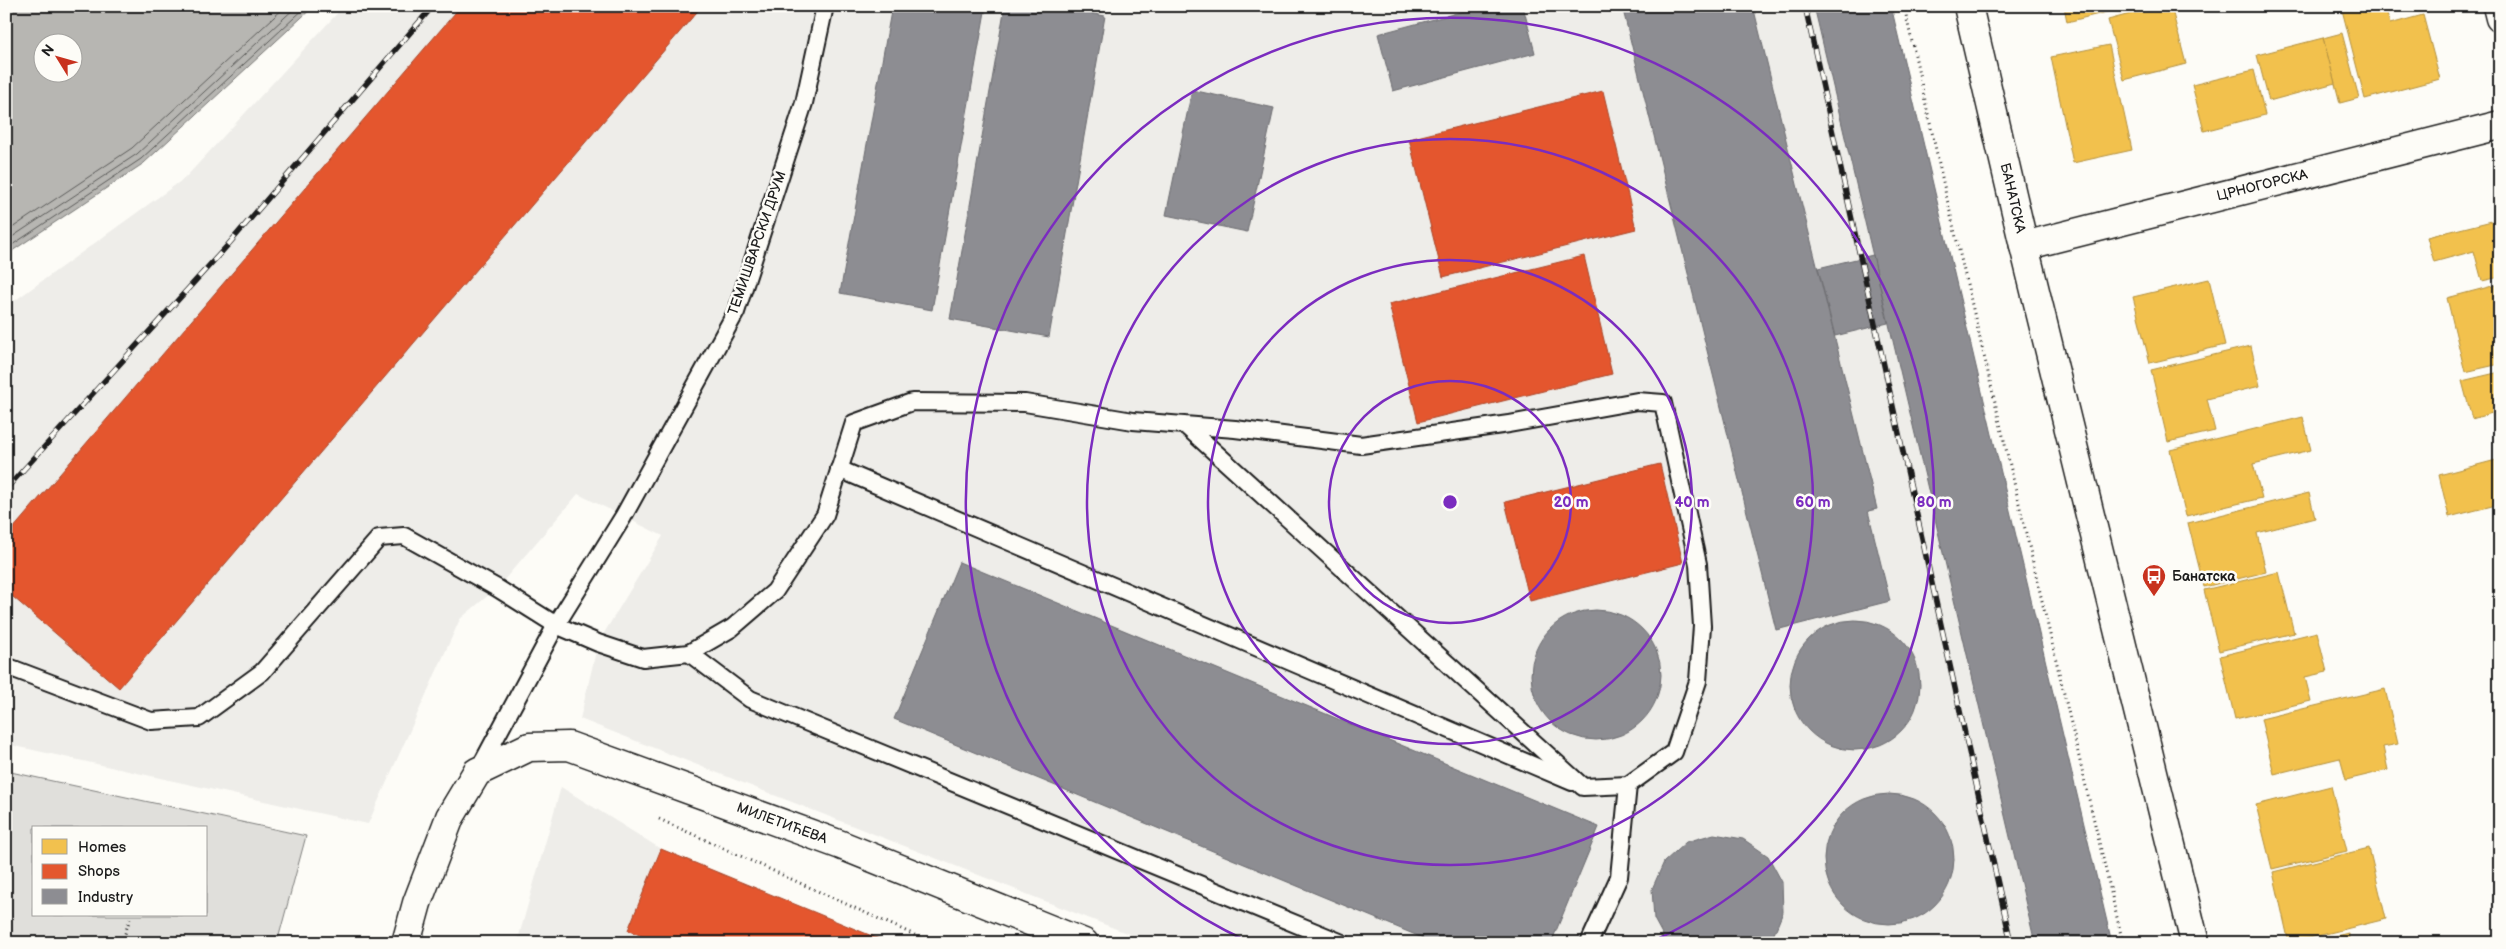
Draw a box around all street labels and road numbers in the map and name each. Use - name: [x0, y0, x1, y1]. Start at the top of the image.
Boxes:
- street label: БАНАТСКА: [1997, 161, 2029, 235]
- street label: ЦРНОГОРСКА: [2215, 165, 2310, 204]
- street label: ТЕМИШВАРСКИ ДРУМ: [724, 169, 790, 317]
- street label: МИЛЕТИЋЕВА: [734, 799, 830, 847]

